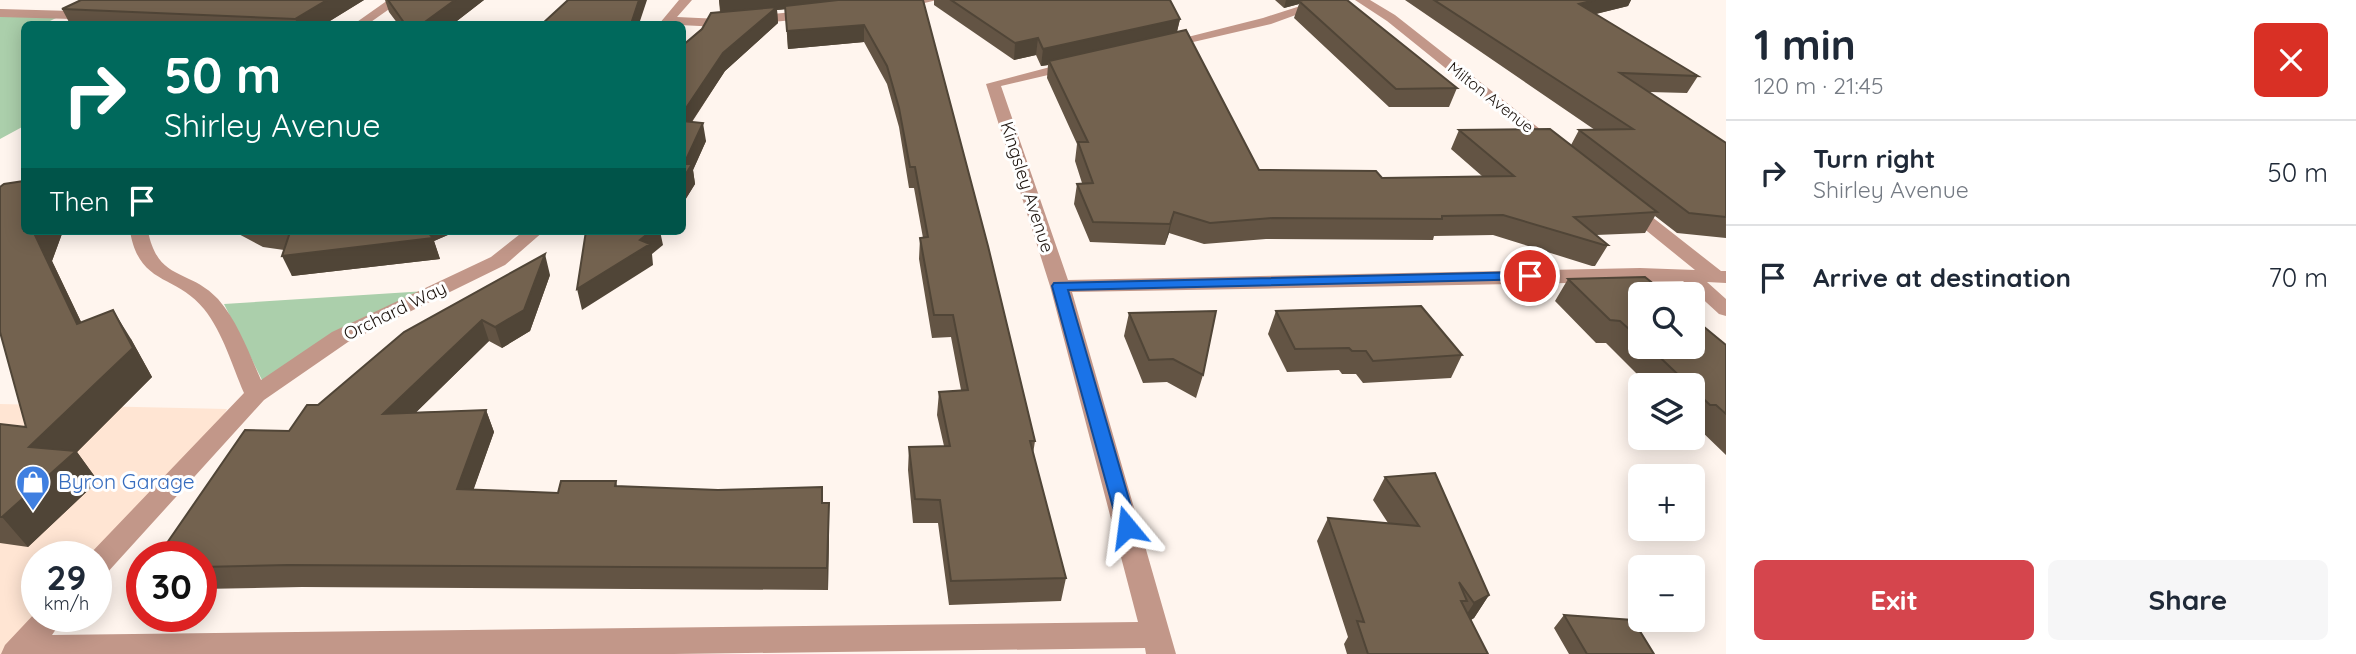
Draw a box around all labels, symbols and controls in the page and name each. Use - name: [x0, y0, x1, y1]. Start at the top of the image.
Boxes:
- text: 1 min: [1754, 18, 1856, 71]
- button: close: [2254, 23, 2328, 97]
- text: 50 m: [164, 44, 281, 105]
- icon: right: [49, 49, 140, 140]
- street label: Milton Avenue: [1444, 57, 1538, 137]
- text: 120 m · 21:45: [1754, 71, 1884, 100]
- text: Shirley Avenue: [164, 105, 381, 145]
- street label: Kingsley Avenue: [995, 118, 1060, 255]
- text: Turn right: [1813, 142, 1935, 175]
- icon: right: [1754, 154, 1792, 192]
- text: 50 m: [2268, 156, 2328, 189]
- text: Shirley Avenue: [1813, 175, 1969, 204]
- icon: arrive: [123, 182, 161, 220]
- text: Then: [49, 185, 109, 218]
- pin: [1500, 246, 1560, 306]
- icon: arrive: [1511, 257, 1549, 295]
- icon: arrive: [1754, 259, 1792, 297]
- text: Arrive at destination: [1813, 261, 2071, 294]
- text: 70 m: [2268, 261, 2328, 294]
- street label: Orchard Way: [340, 276, 450, 345]
- map controls: [1628, 282, 1705, 632]
- button: search: [1628, 282, 1705, 359]
- button: layers: [1628, 373, 1705, 450]
- shop icon: Byron Garage: [14, 463, 52, 512]
- button: +: [1628, 464, 1705, 541]
- place label: Byron Garage: [58, 468, 195, 494]
- position arrow: [1090, 490, 1164, 564]
- speed limit sign: 30: [126, 541, 217, 632]
- text: 29: [47, 555, 86, 599]
- button: −: [1628, 555, 1705, 632]
- button: Exit: [1754, 560, 2034, 640]
- button: Share: [2048, 560, 2328, 640]
- text: km/h: [44, 592, 89, 615]

